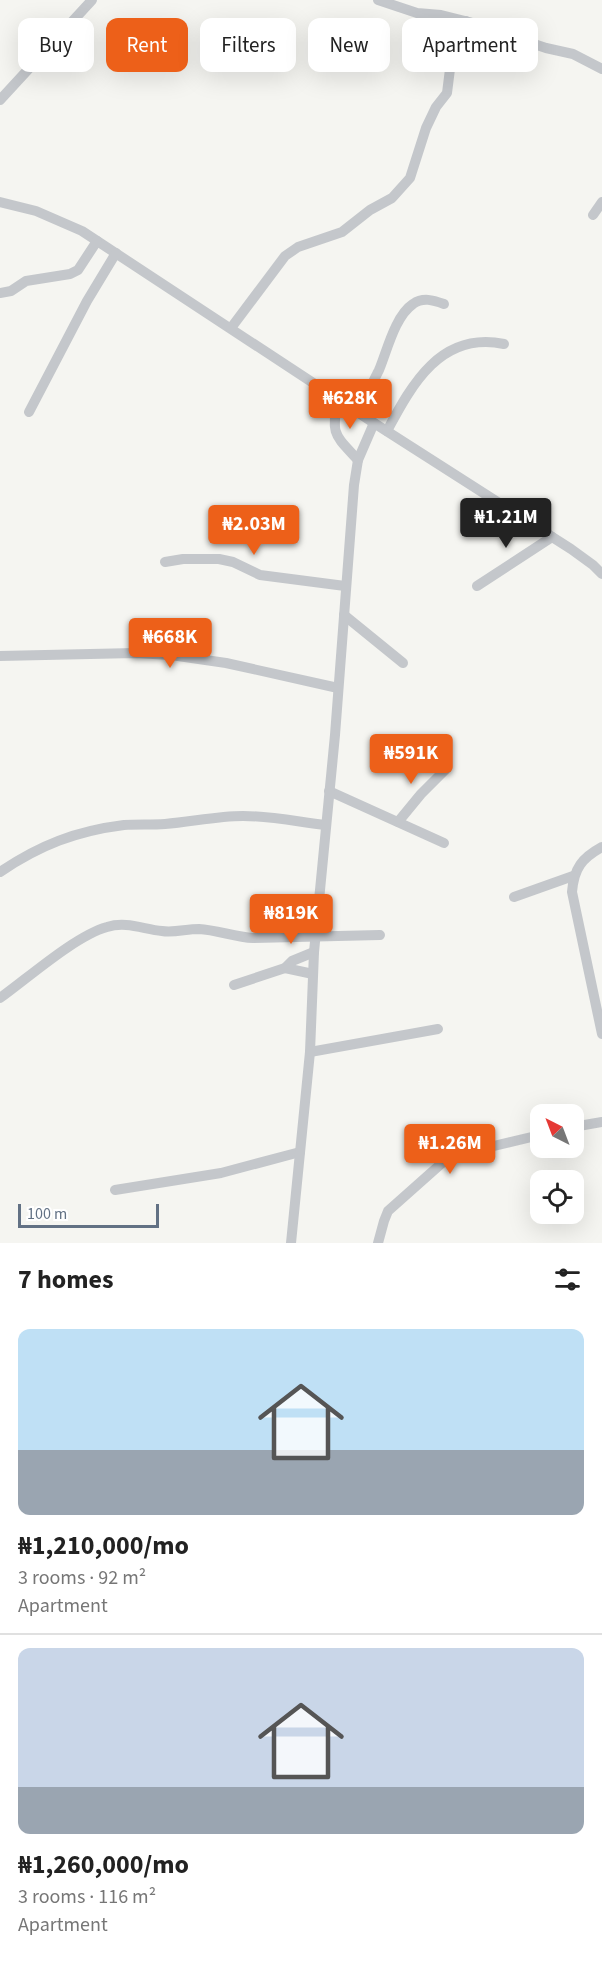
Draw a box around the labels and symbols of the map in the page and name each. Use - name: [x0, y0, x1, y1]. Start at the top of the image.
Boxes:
- pin: ₦628K: [308, 379, 392, 430]
- pin: ₦1.21M: [457, 498, 555, 549]
- pin: ₦2.03M: [205, 505, 303, 556]
- pin: ₦668K: [128, 618, 212, 669]
- pin: ₦591K: [369, 734, 453, 785]
- pin: ₦819K: [249, 894, 333, 945]
- north arrow: [530, 1104, 584, 1158]
- pin: ₦1.26M: [401, 1124, 499, 1175]
- scale bar: [18, 1201, 159, 1228]

